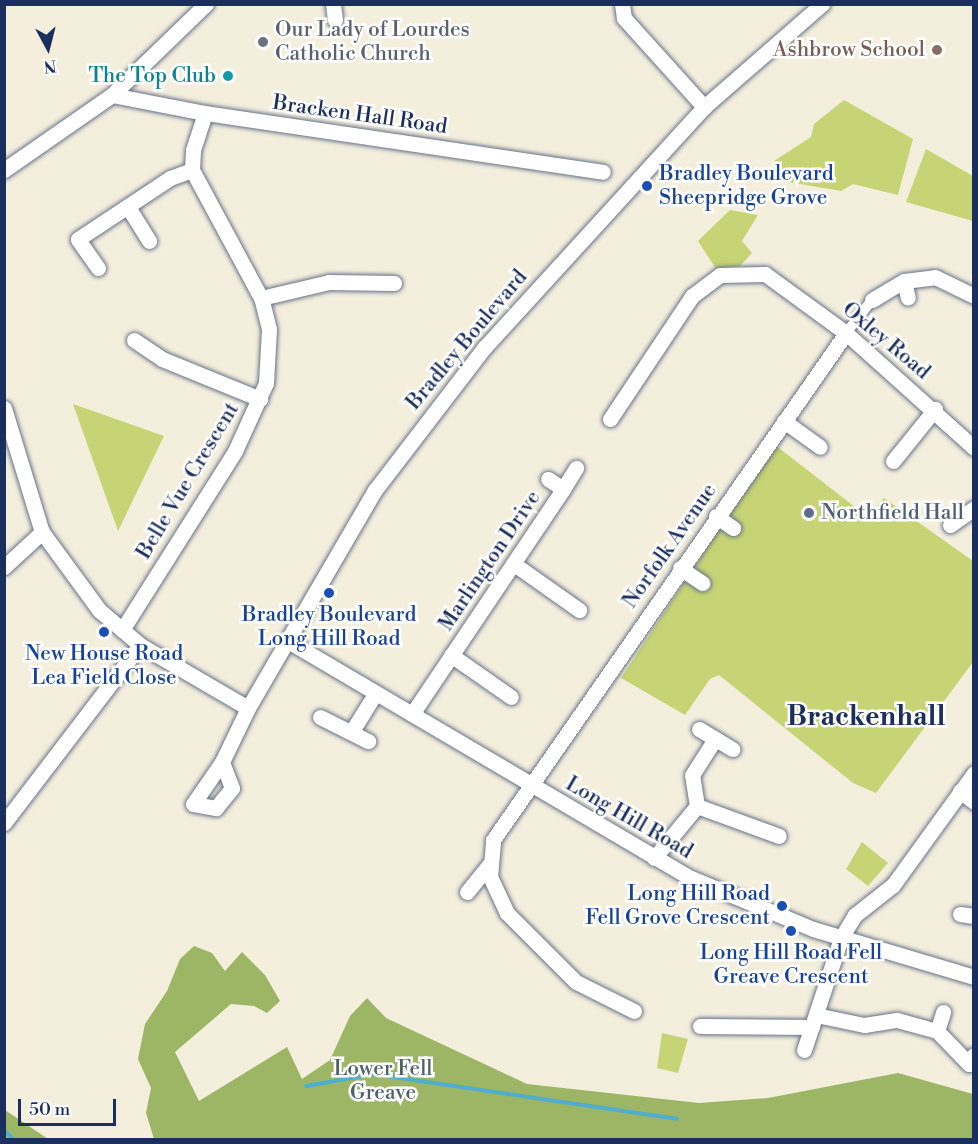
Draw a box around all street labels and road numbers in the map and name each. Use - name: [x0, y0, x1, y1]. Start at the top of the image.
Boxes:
- street label: Bracken Hall Road: [271, 90, 449, 140]
- street label: Bradley Boulevard: [401, 265, 533, 415]
- street label: Oxley Road: [837, 297, 935, 385]
- street label: Belle Vue Crescent: [131, 398, 245, 564]
- street label: Norfolk Avenue: [618, 479, 722, 613]
- street label: Marlington Drive: [434, 486, 546, 636]
- street label: Long Hill Road: [561, 771, 697, 865]

